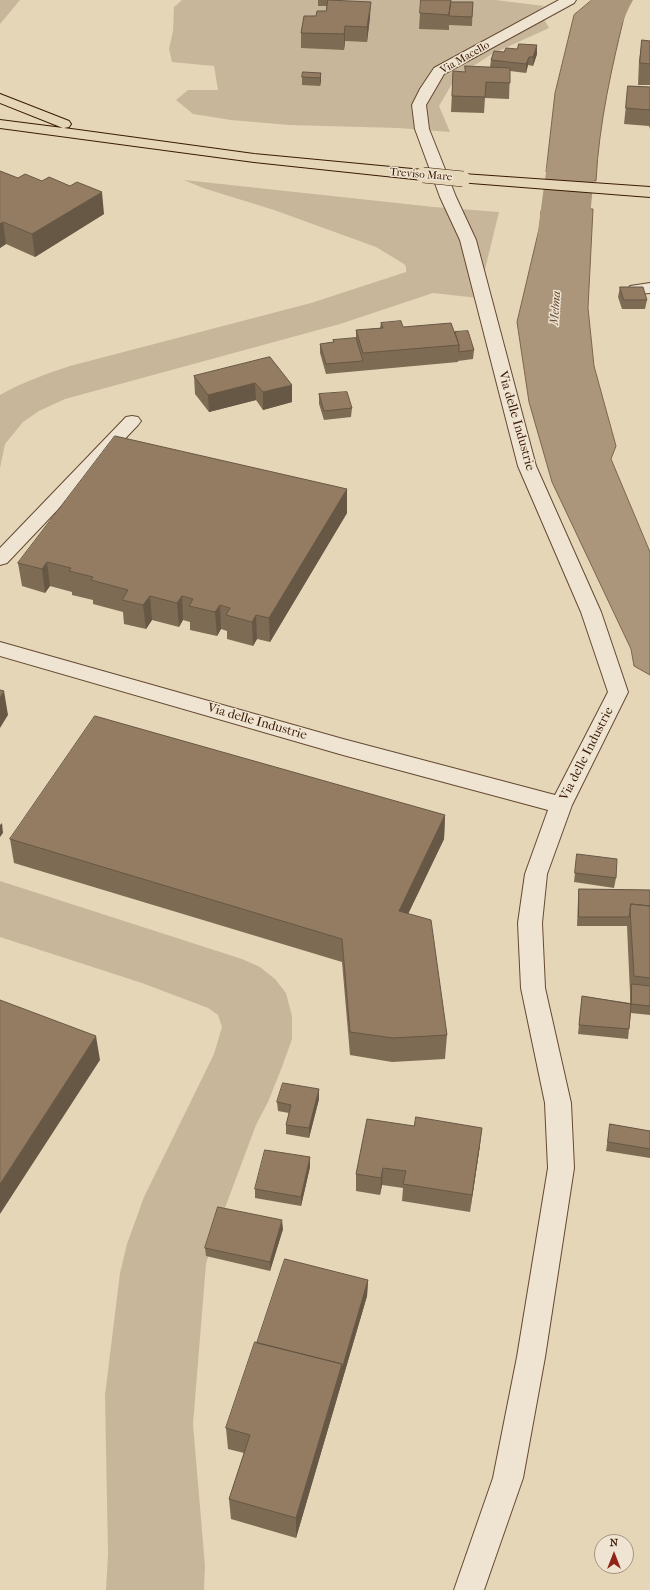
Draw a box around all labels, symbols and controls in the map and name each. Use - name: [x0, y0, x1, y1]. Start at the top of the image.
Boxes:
- street label: Via Macello: [438, 39, 492, 77]
- street label: Treviso Mare: [389, 166, 453, 184]
- water label: Melma: [548, 290, 564, 326]
- street label: Via delle Industrie: [494, 369, 538, 473]
- street label: Via delle Industrie: [205, 700, 309, 744]
- street label: Via delle Industrie: [557, 705, 617, 803]
- north arrow: [594, 1534, 634, 1574]
- text: N: [610, 1536, 618, 1549]

